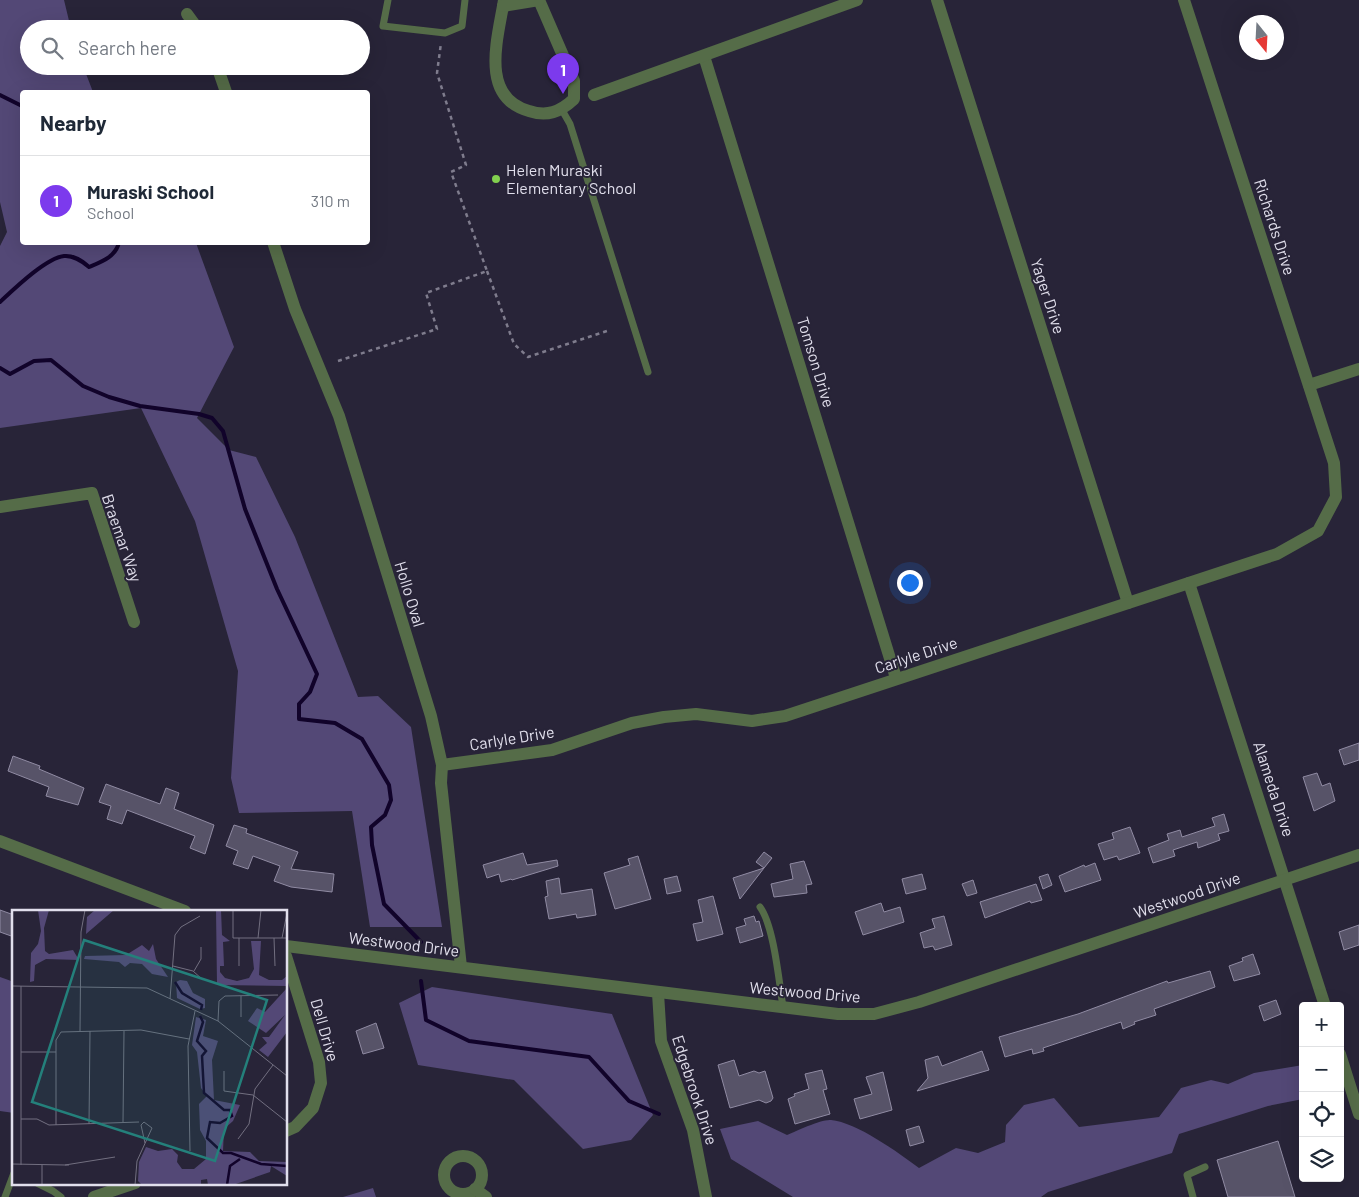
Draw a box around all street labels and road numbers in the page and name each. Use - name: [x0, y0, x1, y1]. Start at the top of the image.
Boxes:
- street label: Richards Drive: [1251, 176, 1300, 277]
- street label: Yager Drive: [1027, 256, 1070, 336]
- street label: Tomson Drive: [794, 314, 839, 409]
- street label: Braemar Way: [99, 491, 147, 585]
- street label: Hollo Oval: [391, 559, 429, 629]
- street label: Carlyle Drive: [872, 632, 960, 677]
- street label: Carlyle Drive: [468, 721, 556, 754]
- street label: Alameda Drive: [1250, 739, 1299, 839]
- street label: Westwood Drive: [1131, 867, 1243, 922]
- street label: Westwood Drive: [348, 927, 461, 960]
- street label: Westwood Drive: [749, 977, 861, 1006]
- street label: Dell Drive: [307, 996, 344, 1064]
- street label: Edgebrook Drive: [669, 1033, 722, 1147]

